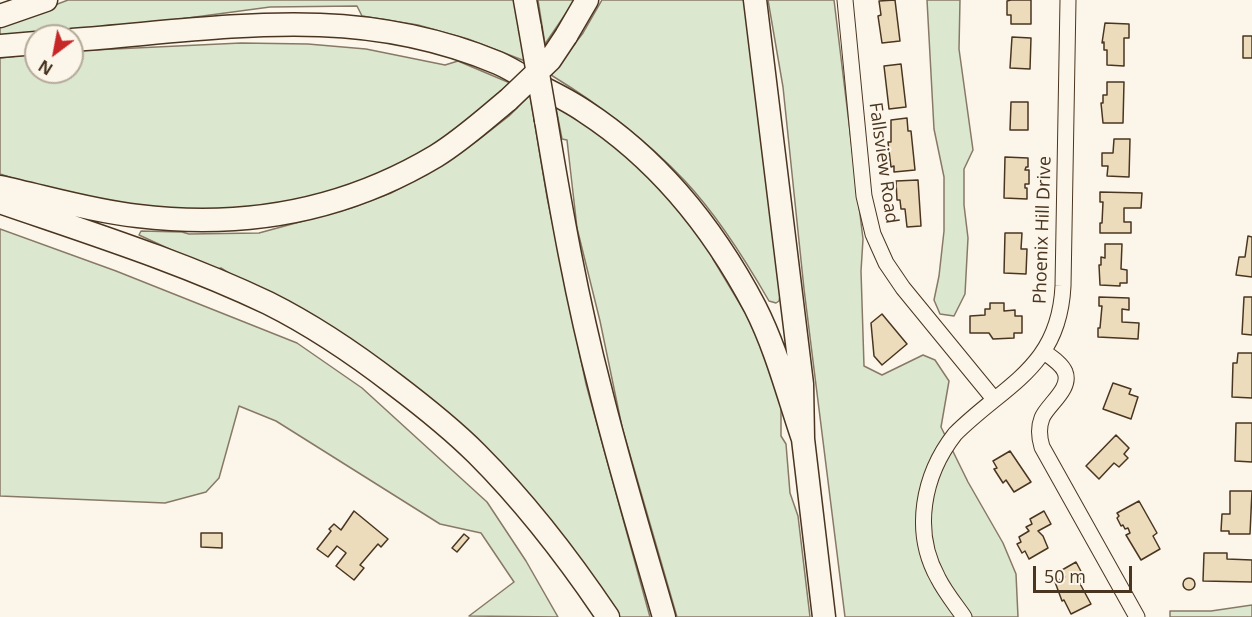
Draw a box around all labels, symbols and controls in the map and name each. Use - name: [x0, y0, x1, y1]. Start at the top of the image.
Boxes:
- north arrow: [24, 24, 84, 84]
- text: N: [34, 55, 57, 80]
- street label: Fallsview Road: [864, 101, 902, 225]
- street label: Phoenix Hill Drive: [1030, 156, 1056, 304]
- scale bar: [1036, 554, 1135, 592]
- text: 50 m: [1044, 564, 1086, 588]

